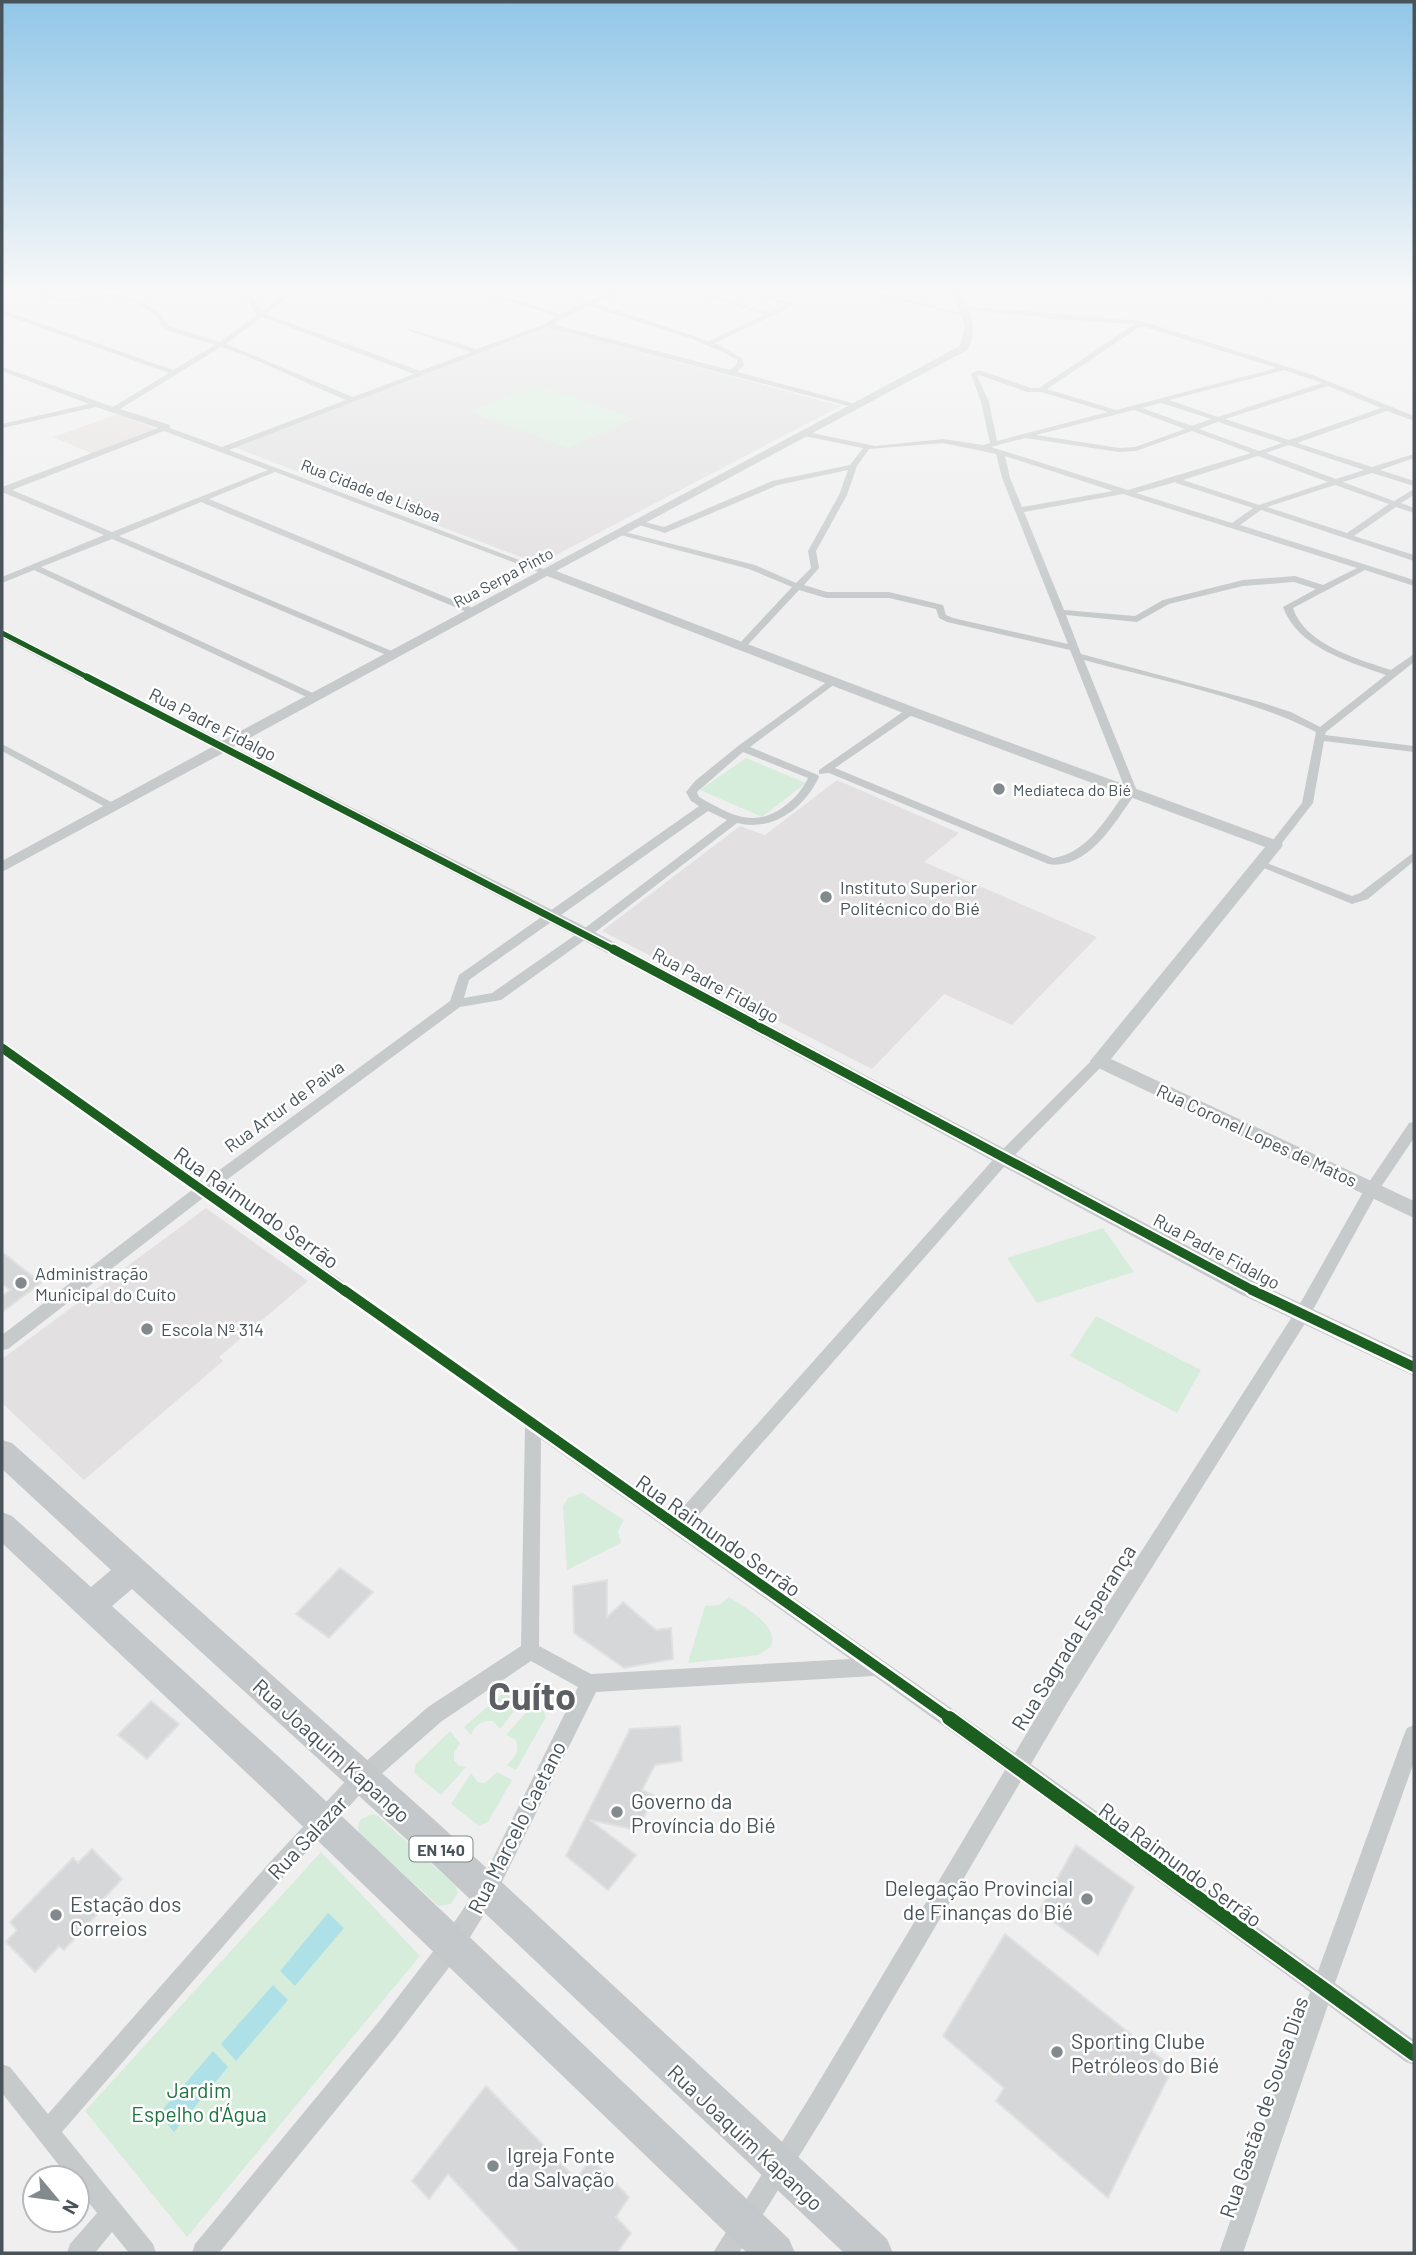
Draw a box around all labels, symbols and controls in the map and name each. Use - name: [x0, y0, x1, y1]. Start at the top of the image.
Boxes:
- street label: Rua Cidade de Lisboa: [299, 455, 443, 525]
- street label: Rua Serpa Pinto: [450, 543, 556, 611]
- street label: Rua Padre Fidalgo: [146, 682, 280, 766]
- place label: Mediateca do Bié: [1013, 780, 1131, 799]
- marker: Mediateca do Bié: [991, 781, 1007, 797]
- place label: Instituto Superior Politécnico do Bié: [840, 876, 980, 919]
- marker: Instituto Superior Politécnico do Bié: [818, 889, 834, 905]
- street label: Rua Padre Fidalgo: [649, 942, 783, 1028]
- street label: Rua Artur de Paiva: [220, 1055, 348, 1157]
- street label: Rua Coronel Lopes de Matos: [1153, 1079, 1361, 1191]
- street label: Rua Raimundo Serrão: [170, 1141, 344, 1273]
- street label: Rua Padre Fidalgo: [1150, 1208, 1284, 1294]
- place label: Administração Municipal do Cuíto: [35, 1262, 176, 1305]
- marker: Administração Municipal do Cuíto: [13, 1275, 29, 1291]
- place label: Escola Nº 314: [161, 1318, 264, 1340]
- marker: Escola Nº 314: [139, 1321, 155, 1337]
- street label: Rua Raimundo Serrão: [632, 1469, 806, 1601]
- street label: Rua Sagrada Esperança: [1006, 1539, 1140, 1735]
- district label: Cuíto: [488, 1672, 576, 1718]
- street label: Rua Joaquim Kapango: [248, 1673, 416, 1827]
- street label: Rua Marcelo Caetano: [462, 1737, 570, 1917]
- place label: Governo da Província do Bié: [631, 1788, 776, 1837]
- street label: Rua Salazar: [262, 1790, 352, 1884]
- street label: Rua Raimundo Serrão: [1095, 1796, 1267, 1932]
- marker: Governo da Província do Bié: [609, 1804, 625, 1820]
- road number: EN 140: [410, 1837, 472, 1862]
- place label: Delegação Provincial de Finanças do Bié: [884, 1875, 1073, 1924]
- place label: Estação dos Correios: [70, 1891, 181, 1940]
- marker: Delegação Provincial de Finanças do Bié: [1079, 1891, 1095, 1907]
- marker: Estação dos Correios: [48, 1907, 64, 1923]
- street label: Rua Gastão de Sousa Dias: [1213, 1993, 1313, 2221]
- place label: Sporting Clube Petróleos do Bié: [1071, 2028, 1219, 2077]
- marker: Sporting Clube Petróleos do Bié: [1049, 2044, 1065, 2060]
- street label: Rua Joaquim Kapango: [663, 2059, 829, 2215]
- park label: Jardim Espelho d'Água: [131, 2077, 267, 2126]
- place label: Igreja Fonte da Salvação: [507, 2142, 615, 2191]
- marker: Igreja Fonte da Salvação: [485, 2158, 501, 2174]
- north arrow: [21, 2164, 91, 2234]
- text: N: [58, 2196, 84, 2219]

